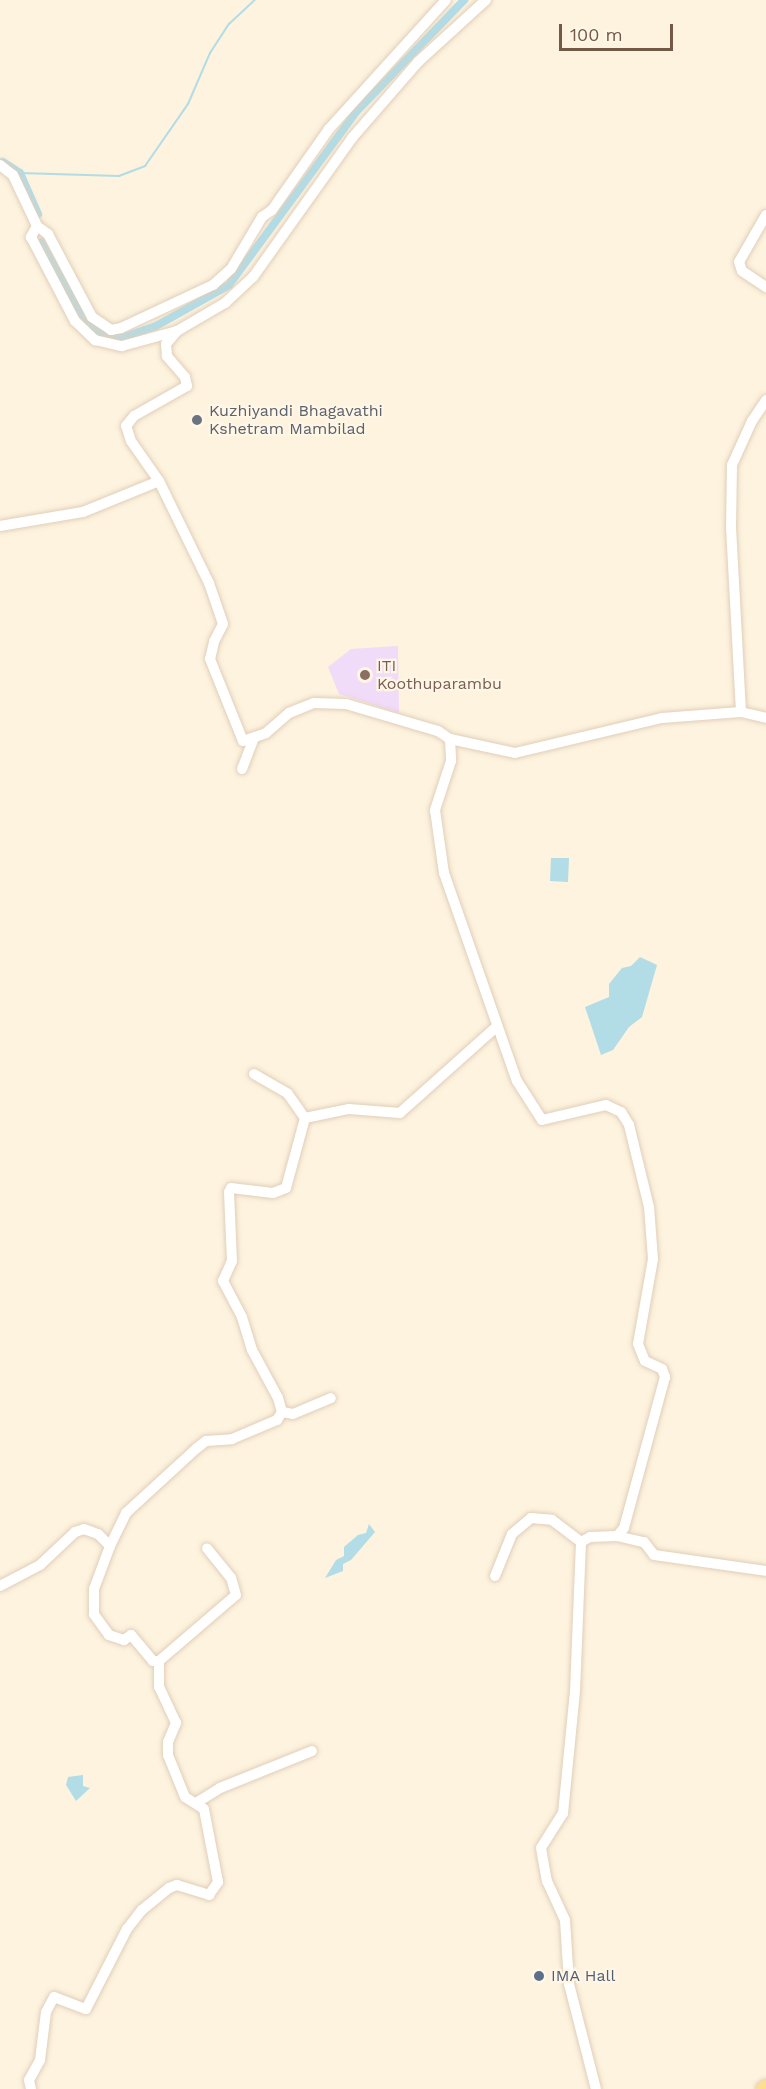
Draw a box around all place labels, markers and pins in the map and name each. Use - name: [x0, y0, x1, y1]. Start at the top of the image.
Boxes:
- place label: Kuzhiyandi Bhagavathi Kshetram Mambilad: [209, 401, 383, 439]
- marker: Kuzhiyandi Bhagavathi Kshetram Mambilad: [190, 413, 204, 427]
- place label: ITI Koothuparambu: [377, 656, 502, 694]
- marker: ITI Koothuparambu: [358, 668, 372, 682]
- place label: IMA Hall: [551, 1966, 616, 1986]
- marker: IMA Hall: [532, 1969, 546, 1983]

